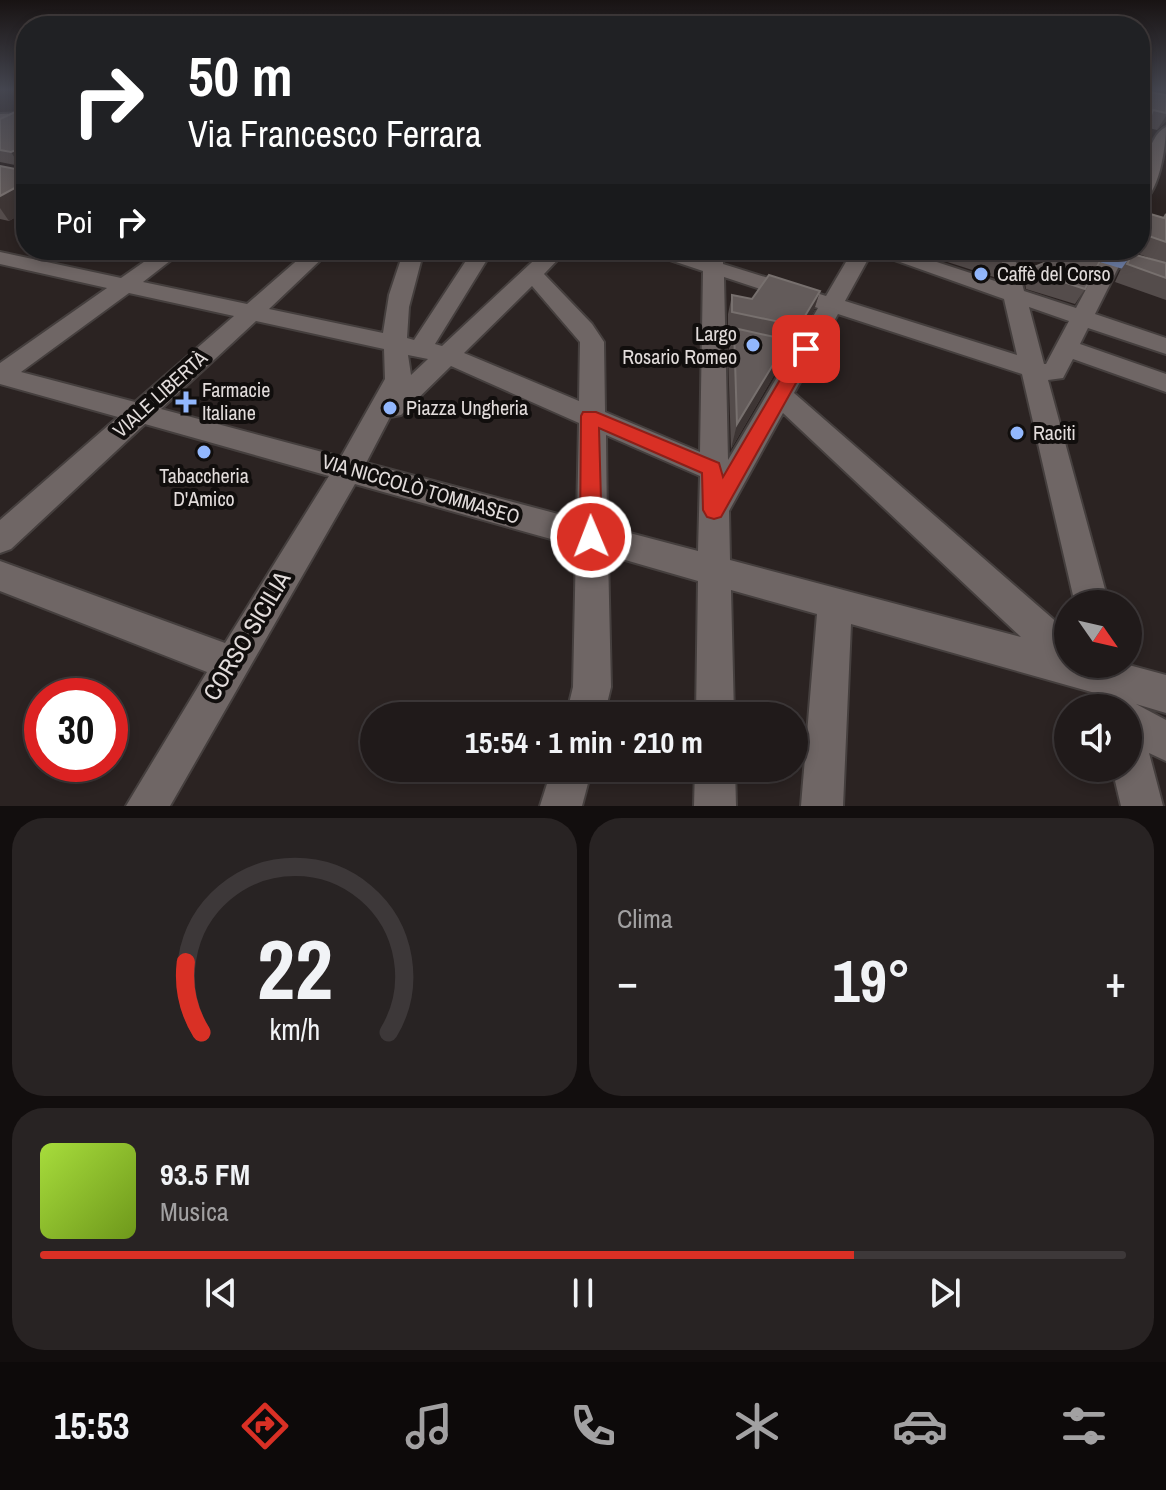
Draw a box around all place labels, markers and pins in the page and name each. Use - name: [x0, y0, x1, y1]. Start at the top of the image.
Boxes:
- place label: Caffè del Corso: [997, 260, 1111, 287]
- marker: Caffè del Corso: [972, 265, 990, 283]
- pin: [772, 315, 840, 383]
- place label: Largo Rosario Romeo: [622, 320, 737, 370]
- marker: Largo Rosario Romeo: [744, 336, 762, 354]
- place label: Farmacie Italiane: [202, 376, 270, 426]
- marker: Farmacie Italiane: [177, 393, 195, 411]
- place label: Piazza Ungheria: [406, 394, 528, 421]
- marker: Piazza Ungheria: [381, 399, 399, 417]
- place label: Raciti: [1033, 419, 1076, 446]
- marker: Raciti: [1008, 424, 1026, 442]
- marker: Tabaccheria D'Amico: [195, 443, 213, 461]
- place label: Tabaccheria D'Amico: [159, 462, 249, 512]

